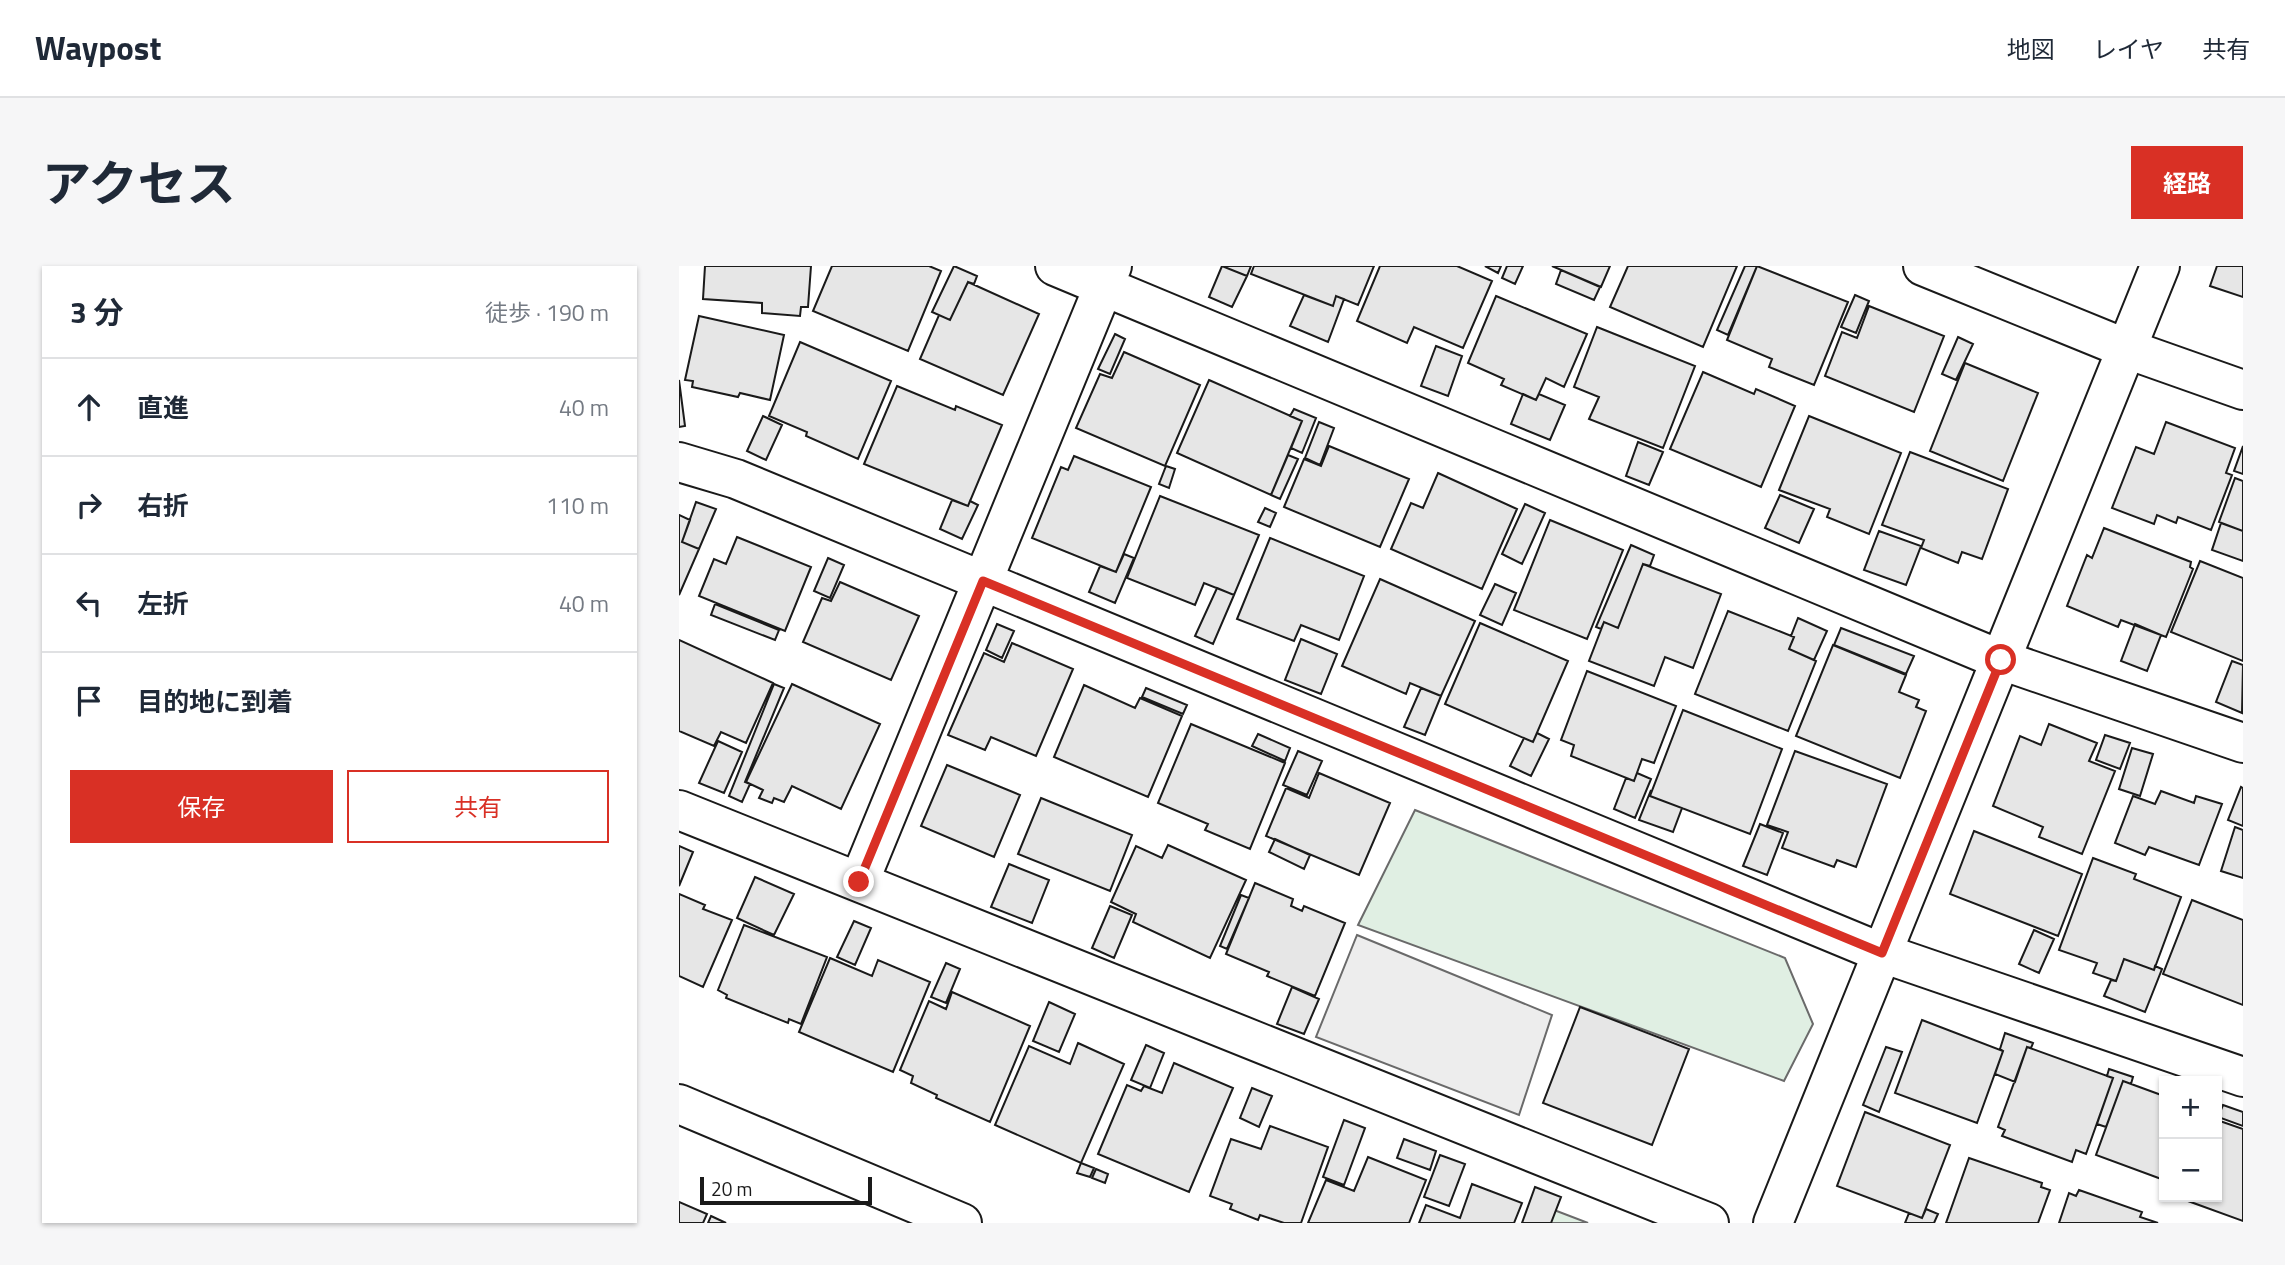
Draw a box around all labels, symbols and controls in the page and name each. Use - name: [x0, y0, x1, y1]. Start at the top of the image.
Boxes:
- text: Waypost: [35, 23, 161, 73]
- text: 地図: [2007, 31, 2055, 67]
- text: レイヤ: [2093, 31, 2164, 67]
- text: 共有: [2202, 31, 2250, 67]
- text: アクセス: [42, 145, 236, 220]
- button: 経路: [2131, 146, 2243, 219]
- text: 3 分: [70, 289, 123, 335]
- text: 徒歩 · 190 m: [485, 295, 609, 330]
- icon: ahead: [70, 388, 108, 426]
- text: 直進: [137, 388, 189, 427]
- text: 40 m: [559, 390, 609, 425]
- icon: right: [70, 486, 108, 524]
- text: 右折: [137, 486, 189, 525]
- text: 110 m: [546, 488, 609, 523]
- icon: left: [70, 584, 108, 622]
- text: 左折: [137, 584, 189, 623]
- text: 40 m: [559, 586, 609, 621]
- route start: [1985, 644, 2016, 675]
- icon: arrive: [70, 682, 108, 720]
- text: 目的地に到着: [137, 682, 293, 721]
- button: 保存: [70, 770, 333, 843]
- button: 共有: [347, 770, 609, 843]
- route end: [843, 866, 874, 897]
- map controls: [2159, 1076, 2222, 1202]
- button: +: [2159, 1076, 2222, 1139]
- button: −: [2159, 1139, 2222, 1202]
- scale bar: [700, 1174, 871, 1206]
- text: 20 m: [711, 1174, 752, 1203]

